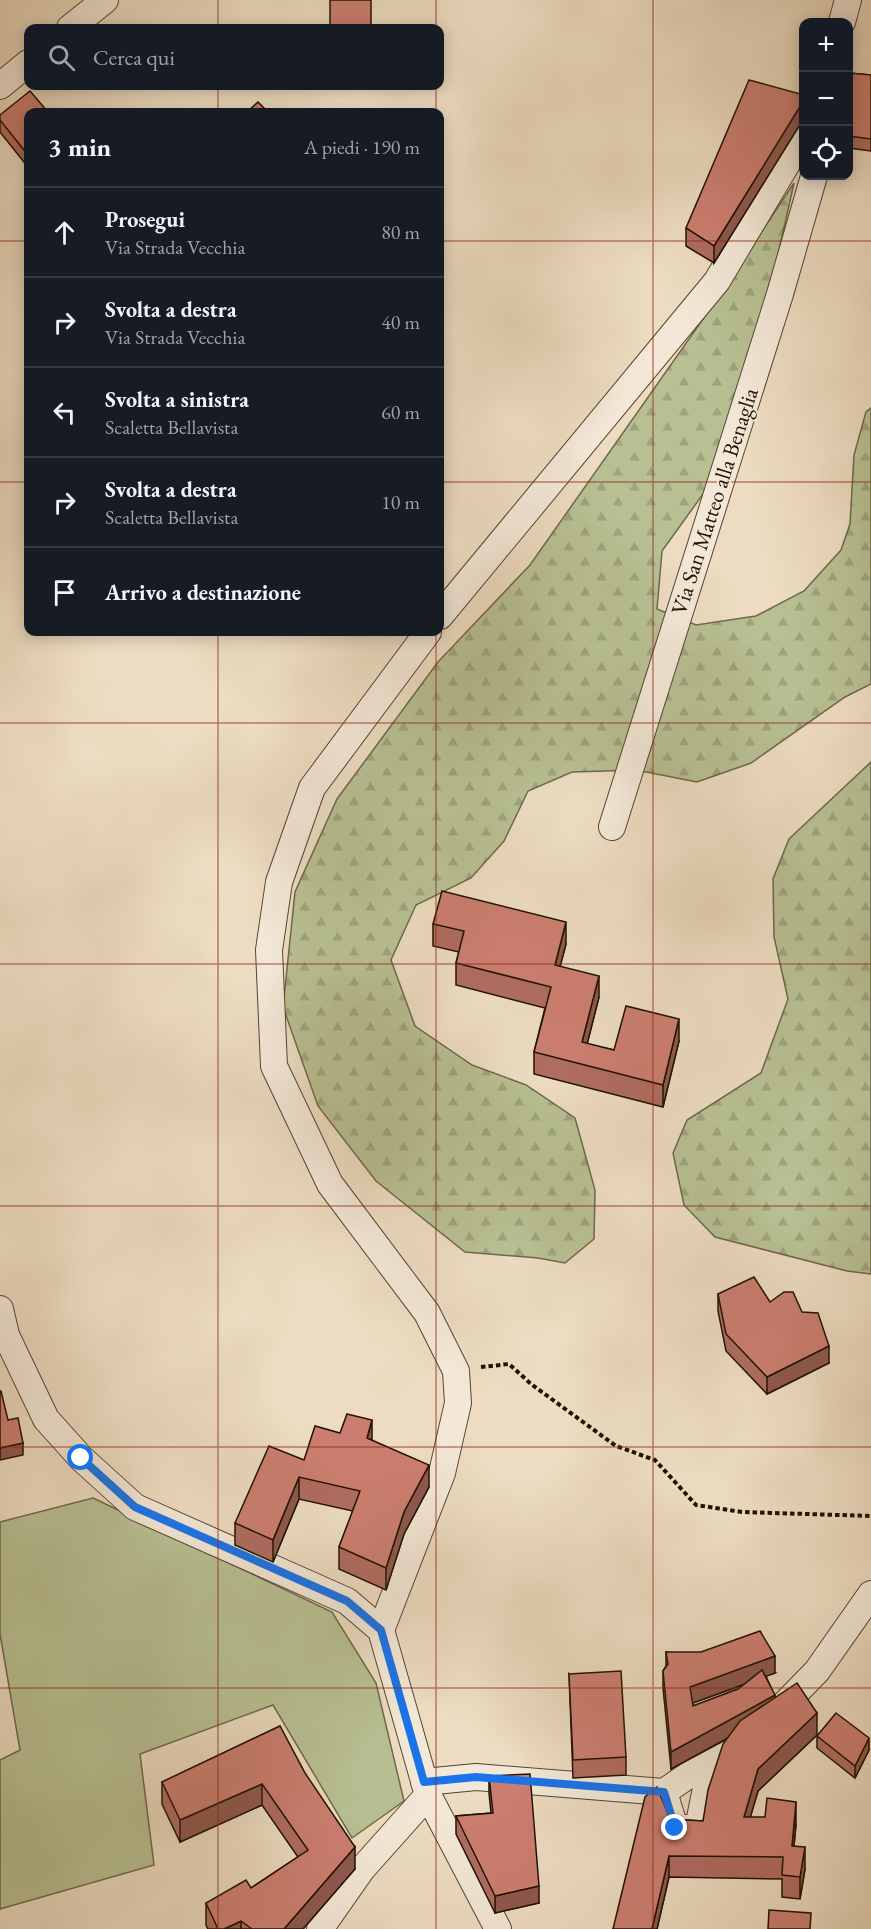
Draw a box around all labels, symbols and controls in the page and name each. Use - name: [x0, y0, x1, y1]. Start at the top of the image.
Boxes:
- map controls: [799, 18, 853, 180]
- button: +: [799, 18, 853, 72]
- search box: [24, 24, 444, 90]
- icon: search: [45, 41, 78, 74]
- text: Cerca qui: [93, 43, 175, 72]
- button: −: [799, 72, 853, 126]
- button: locate: [799, 126, 853, 180]
- text: 3 min: [48, 130, 111, 164]
- text: A piedi · 190 m: [304, 134, 420, 160]
- text: Prosegui: [105, 205, 185, 234]
- icon: ahead: [48, 216, 81, 249]
- text: 80 m: [381, 219, 420, 245]
- text: Via Strada Vecchia: [105, 234, 245, 260]
- text: Svolta a destra: [105, 295, 237, 324]
- icon: right: [48, 306, 81, 339]
- text: 40 m: [381, 309, 420, 335]
- text: Via Strada Vecchia: [105, 324, 245, 350]
- street label: Via San Matteo alla Benaglia: [664, 384, 765, 618]
- text: Svolta a sinistra: [105, 385, 249, 414]
- icon: left: [48, 396, 81, 429]
- text: 60 m: [381, 399, 420, 425]
- text: Scaletta Bellavista: [105, 414, 238, 440]
- text: Svolta a destra: [105, 475, 237, 504]
- icon: right: [48, 486, 81, 519]
- text: 10 m: [381, 489, 420, 515]
- text: Scaletta Bellavista: [105, 504, 238, 530]
- icon: arrive: [48, 576, 81, 609]
- text: Arrivo a destinazione: [105, 578, 301, 607]
- route start: [67, 1444, 93, 1470]
- route end: [661, 1814, 687, 1840]

